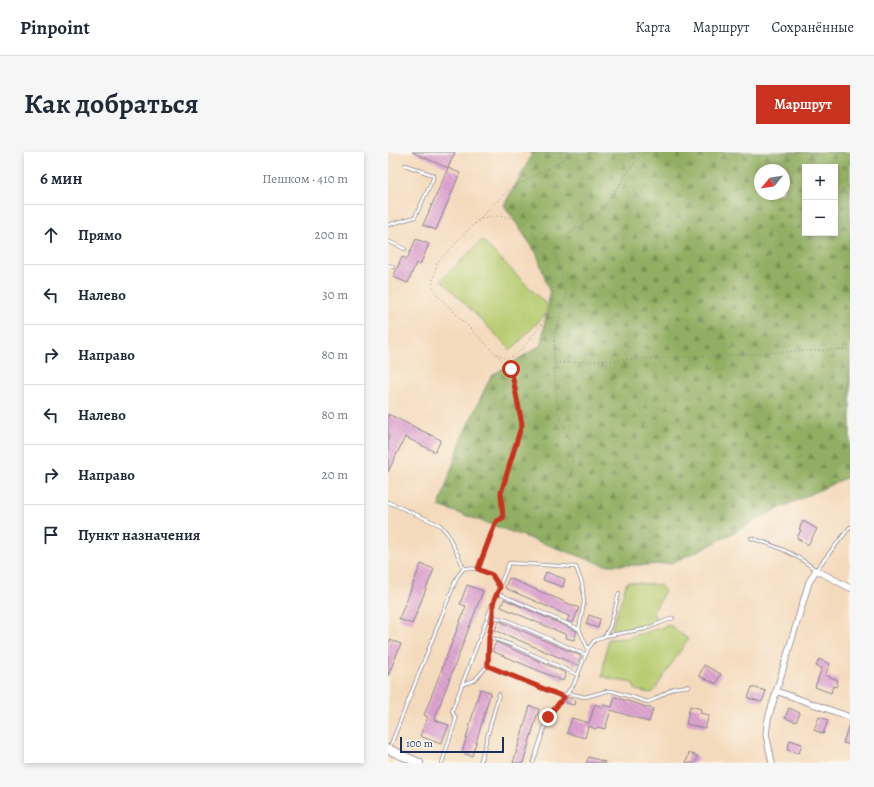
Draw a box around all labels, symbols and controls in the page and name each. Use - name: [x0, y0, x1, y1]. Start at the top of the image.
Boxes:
- text: Pinpoint: [20, 15, 90, 41]
- text: Карта: [636, 18, 671, 37]
- text: Маршрут: [693, 18, 749, 37]
- text: Сохранённые: [771, 18, 854, 37]
- text: Как добраться: [24, 85, 199, 123]
- button: Маршрут: [756, 85, 850, 124]
- north arrow: [754, 164, 790, 200]
- map controls: [802, 164, 838, 236]
- button: +: [802, 164, 838, 200]
- text: 6 мин: [40, 167, 82, 190]
- text: Пешком · 410 m: [262, 170, 348, 187]
- button: −: [802, 200, 838, 236]
- icon: ahead: [40, 224, 62, 246]
- text: Прямо: [78, 225, 122, 245]
- text: 200 m: [315, 226, 348, 243]
- icon: left: [40, 284, 62, 306]
- text: Налево: [78, 285, 126, 305]
- text: 30 m: [322, 286, 348, 303]
- icon: right: [40, 344, 62, 366]
- text: Направо: [78, 345, 135, 365]
- text: 80 m: [321, 346, 348, 363]
- route start: [502, 360, 520, 378]
- icon: left: [40, 404, 62, 426]
- text: Налево: [78, 405, 126, 425]
- text: 80 m: [321, 406, 348, 423]
- icon: right: [40, 464, 62, 486]
- text: Направо: [78, 465, 135, 485]
- text: 20 m: [322, 466, 348, 483]
- icon: arrive: [40, 524, 62, 546]
- text: Пункт назначения: [78, 525, 200, 545]
- route end: [539, 708, 557, 726]
- scale bar: [400, 735, 504, 754]
- text: 100 m: [406, 736, 433, 751]

